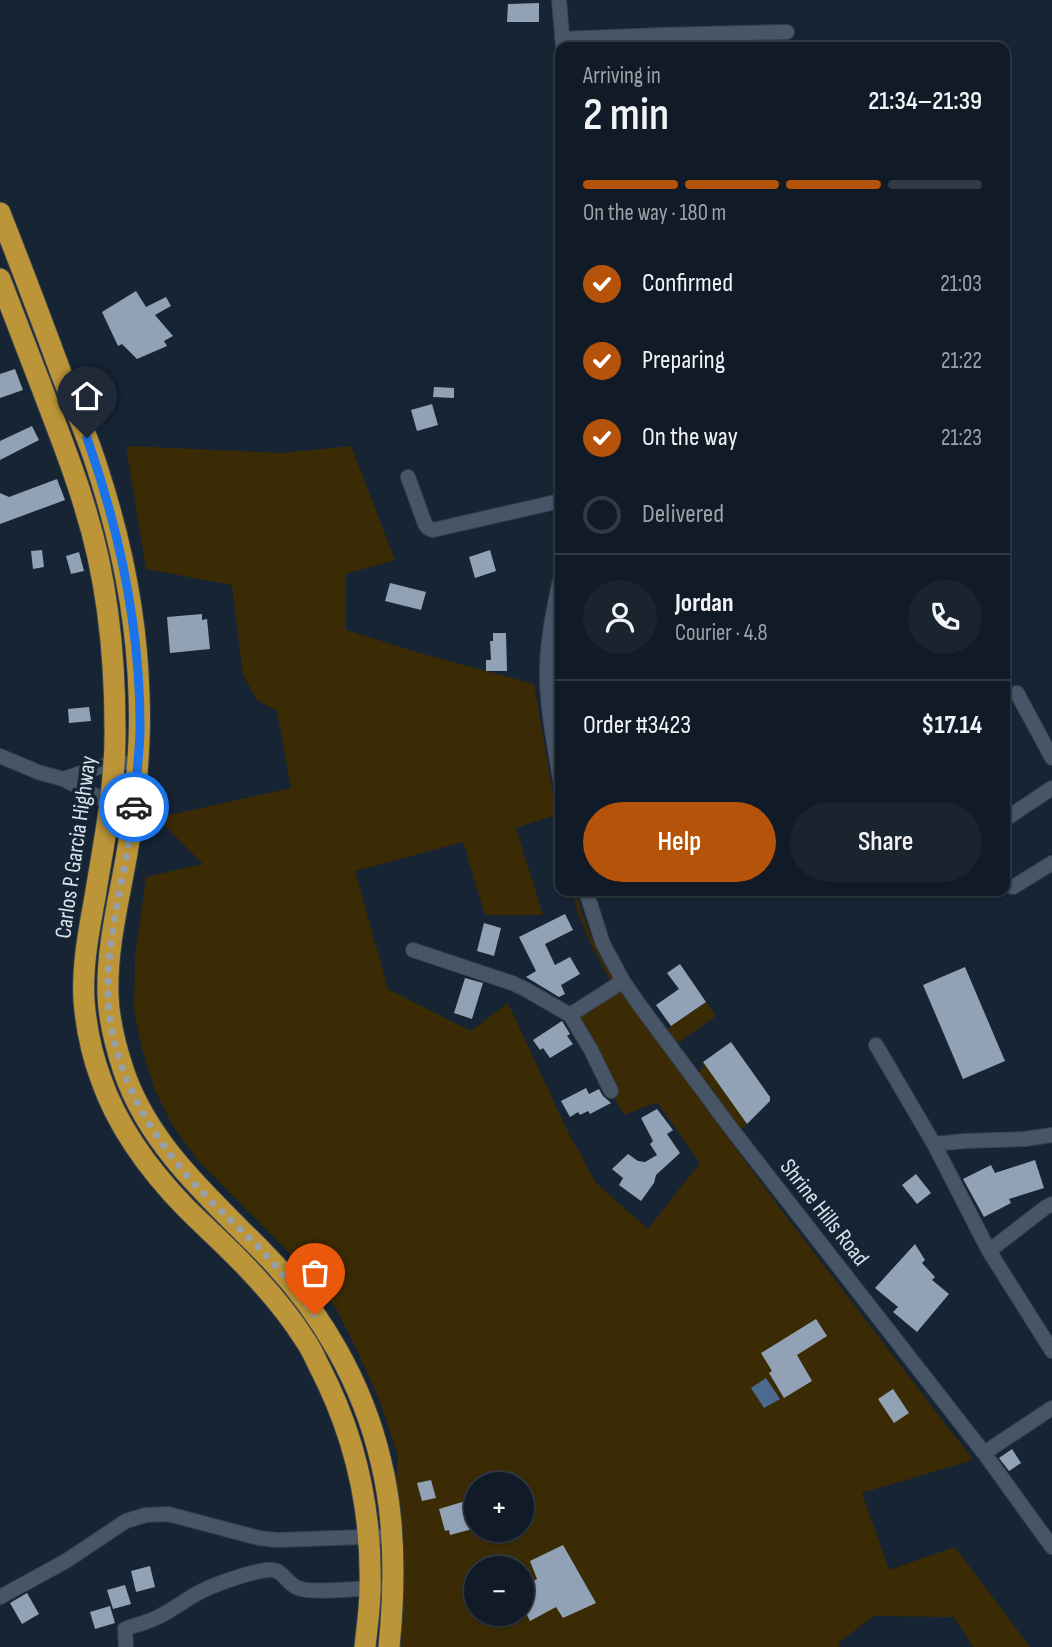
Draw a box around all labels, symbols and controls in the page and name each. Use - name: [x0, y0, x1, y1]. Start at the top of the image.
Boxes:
- text: Arriving in: [583, 62, 661, 90]
- text: 21:34–21:39: [868, 86, 982, 117]
- text: 2 min: [583, 88, 669, 143]
- text: On the way · 180 m: [583, 199, 726, 227]
- icon: check: [583, 265, 621, 303]
- text: Confirmed: [642, 268, 733, 299]
- text: 21:03: [940, 270, 982, 298]
- icon: check: [583, 342, 621, 380]
- text: Preparing: [642, 345, 725, 376]
- text: 21:22: [941, 347, 982, 375]
- pin: [57, 366, 117, 438]
- icon: home: [68, 377, 106, 415]
- icon: check: [583, 419, 621, 457]
- text: On the way: [642, 422, 738, 453]
- text: 21:23: [941, 424, 982, 452]
- text: Delivered: [642, 499, 724, 530]
- button: person: [583, 580, 657, 654]
- button: phone: [908, 580, 982, 654]
- text: Jordan: [675, 588, 733, 619]
- text: Courier · 4.8: [675, 619, 768, 647]
- text: Order #3423: [583, 710, 691, 741]
- text: $17.14: [921, 710, 982, 741]
- street label: Carlos P. Garcia Highway: [49, 754, 103, 940]
- courier: [99, 772, 169, 842]
- icon: car: [115, 788, 153, 826]
- button: Help: [583, 802, 776, 882]
- button: Share: [790, 802, 982, 882]
- street label: Shrine Hills Road: [774, 1154, 875, 1272]
- pin: [285, 1243, 345, 1315]
- icon: bag: [296, 1254, 334, 1292]
- map controls: [464, 1472, 534, 1626]
- button: +: [464, 1472, 534, 1542]
- button: −: [464, 1556, 534, 1626]

